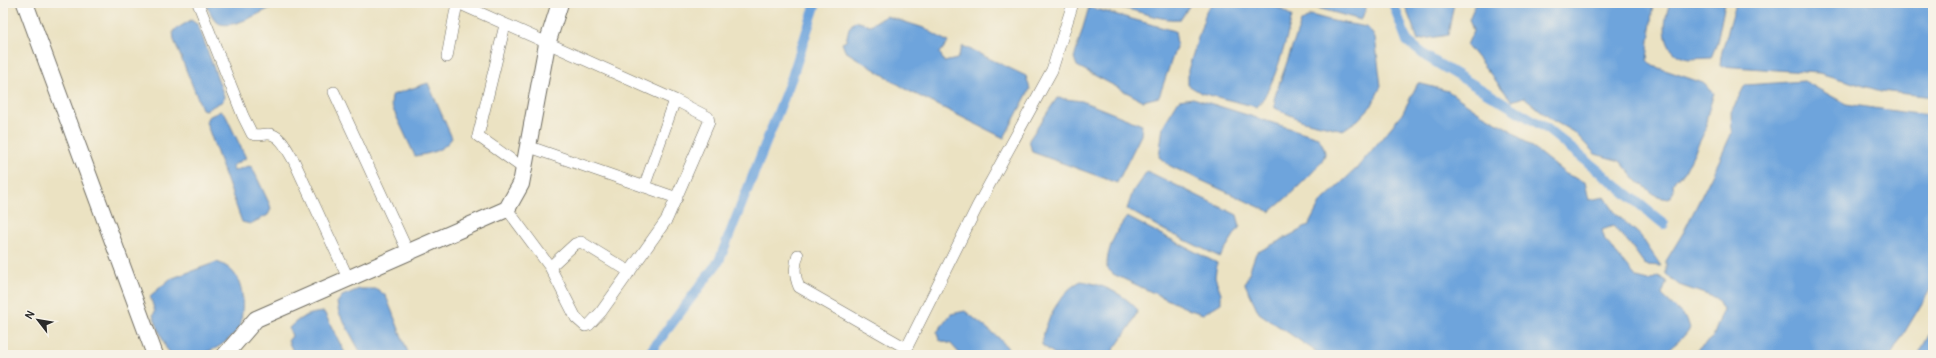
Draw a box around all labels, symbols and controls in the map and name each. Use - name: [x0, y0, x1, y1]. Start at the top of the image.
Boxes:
- north arrow: [18, 300, 58, 340]
- text: N: [22, 308, 38, 322]

